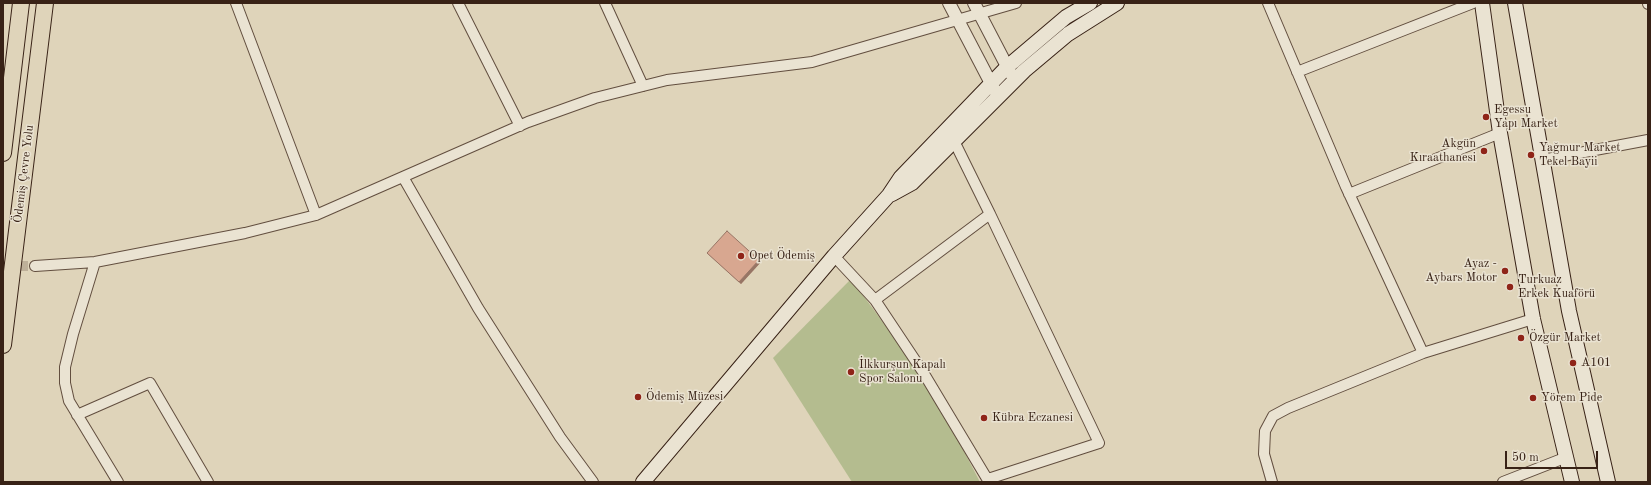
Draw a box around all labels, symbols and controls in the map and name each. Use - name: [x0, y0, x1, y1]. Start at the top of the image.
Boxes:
- place label: Egessu Yapı Market: [1494, 103, 1558, 131]
- marker: Egessu Yapı Market: [1481, 112, 1491, 122]
- street label: Ödemiş Çevre Yolu: [11, 124, 37, 224]
- place label: Akgün Kıraathanesi: [1410, 137, 1476, 165]
- place label: Yağmur Market Tekel Bayii: [1539, 141, 1620, 169]
- marker: Akgün Kıraathanesi: [1479, 146, 1489, 156]
- marker: Yağmur Market Tekel Bayii: [1526, 150, 1536, 160]
- place label: Opet Ödemiş: [749, 249, 815, 263]
- marker: Opet Ödemiş: [736, 251, 746, 261]
- place label: Ayaz - Aybars Motor: [1425, 257, 1497, 285]
- marker: Ayaz - Aybars Motor: [1500, 266, 1510, 276]
- place label: Turkuaz Erkek Kuaförü: [1518, 273, 1595, 301]
- marker: Turkuaz Erkek Kuaförü: [1505, 282, 1515, 292]
- place label: Özgür Market: [1529, 331, 1601, 345]
- marker: Özgür Market: [1516, 333, 1526, 343]
- place label: A101: [1581, 356, 1611, 370]
- place label: İlkkurşun Kapalı Spor Salonu: [859, 358, 946, 386]
- marker: A101: [1568, 358, 1578, 368]
- marker: İlkkurşun Kapalı Spor Salonu: [846, 367, 856, 377]
- place label: Ödemiş Müzesi: [646, 390, 723, 404]
- place label: Yörem Pide: [1541, 391, 1602, 405]
- marker: Ödemiş Müzesi: [633, 392, 643, 402]
- marker: Yörem Pide: [1528, 393, 1538, 403]
- place label: Kübra Eczanesi: [992, 411, 1073, 425]
- marker: Kübra Eczanesi: [979, 413, 989, 423]
- scale bar: [1507, 443, 1600, 469]
- text: 50 m: [1512, 452, 1539, 464]

